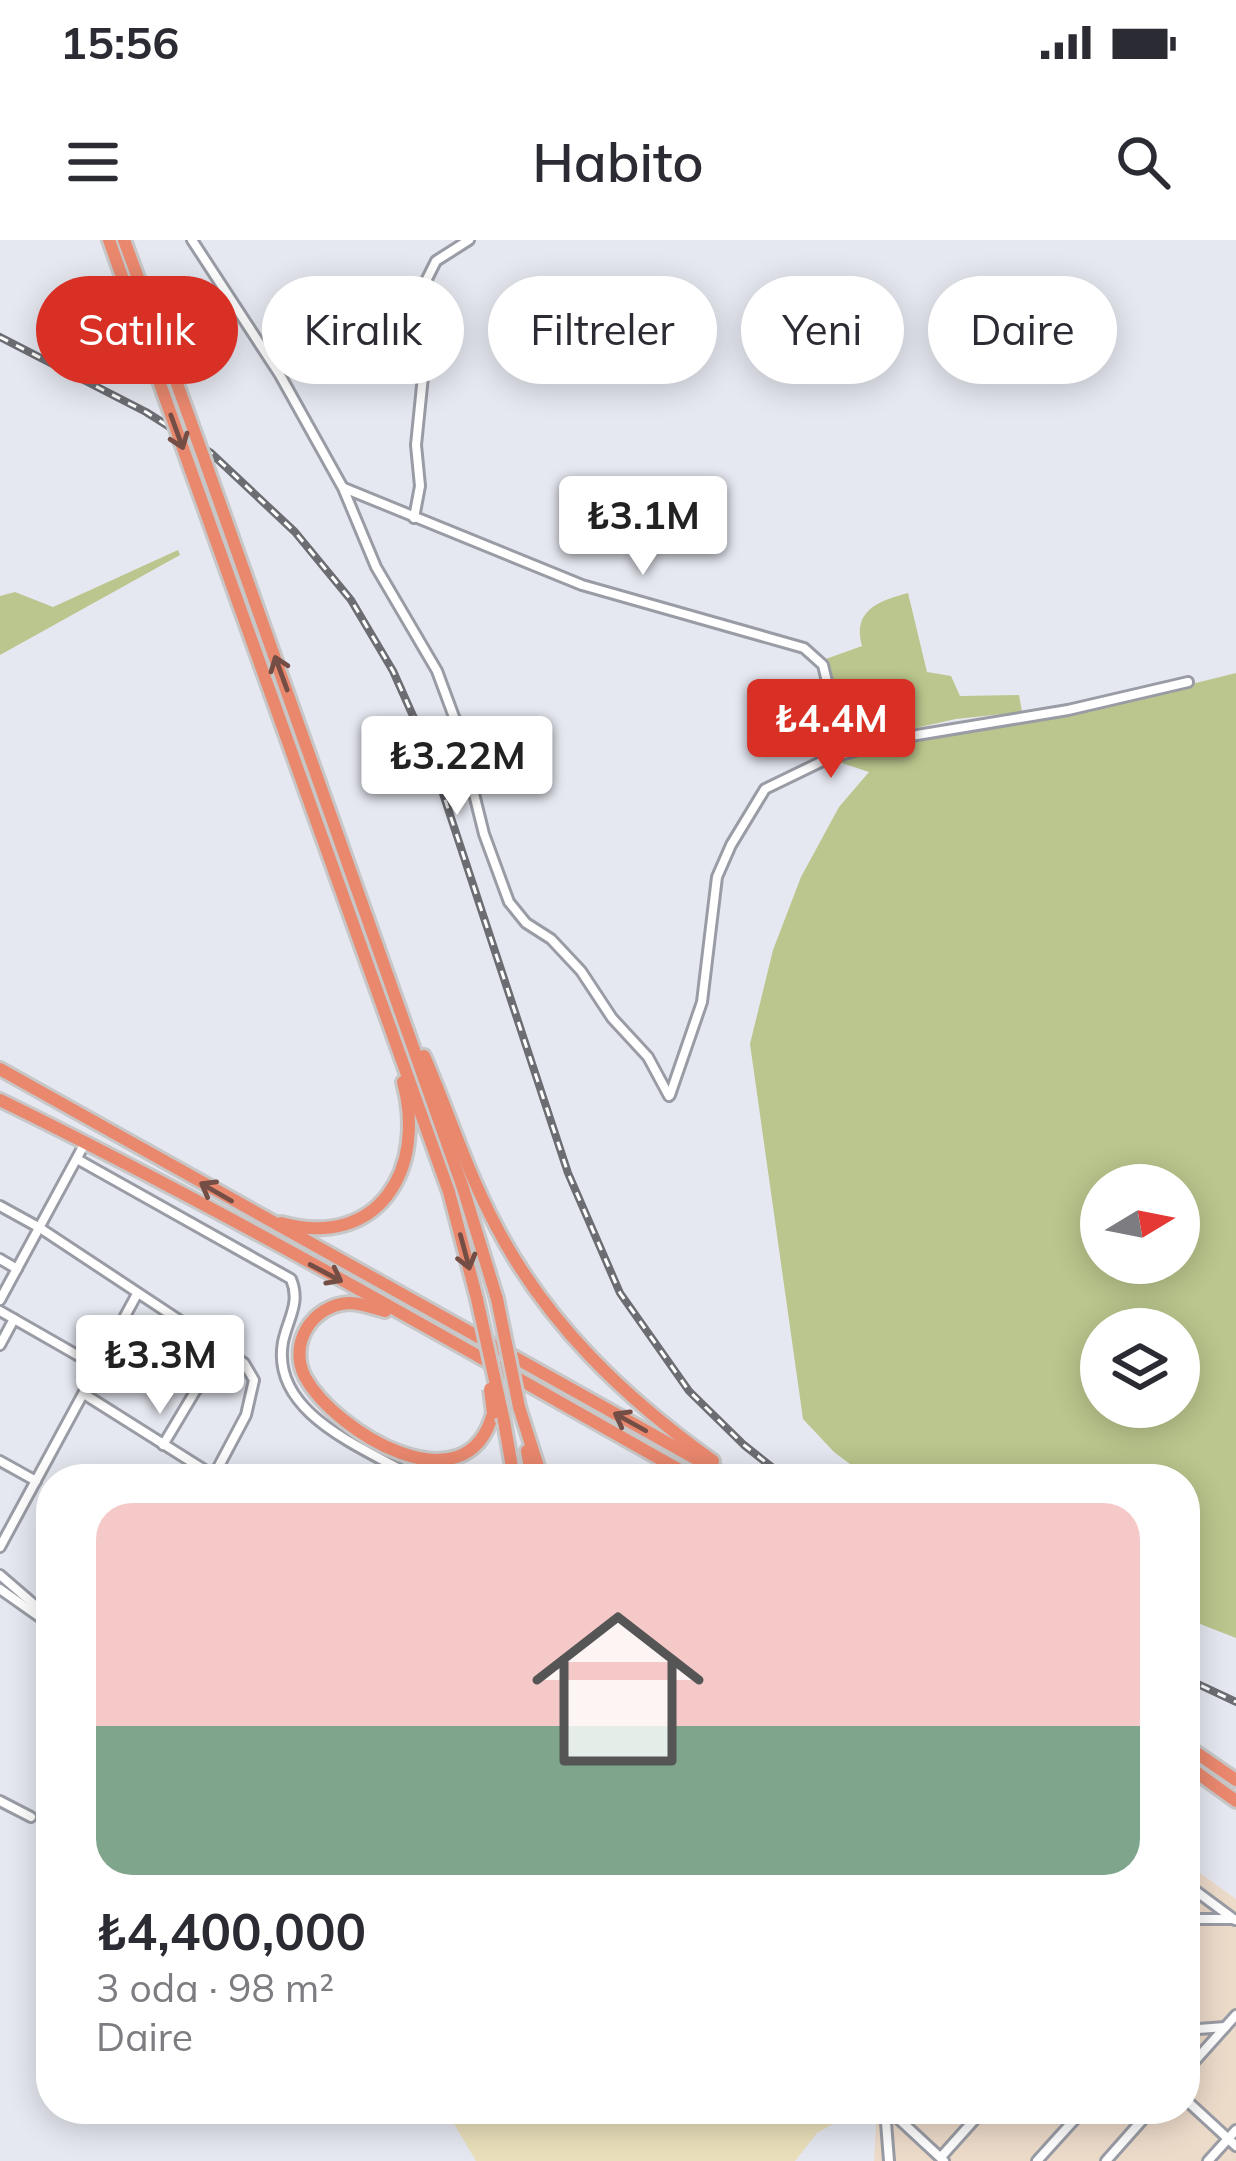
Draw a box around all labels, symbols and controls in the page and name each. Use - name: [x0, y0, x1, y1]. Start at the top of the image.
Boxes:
- text: 15:56: [60, 14, 179, 70]
- text: Habito: [532, 128, 704, 196]
- icon: menu: [60, 129, 126, 195]
- icon: search: [1110, 129, 1176, 195]
- chip: Satılık: [36, 276, 238, 384]
- chip: Kiralık: [262, 276, 464, 384]
- chip: Filtreler: [488, 276, 717, 384]
- chip: Yeni: [741, 276, 904, 384]
- chip: Daire: [928, 276, 1117, 384]
- one-way arrow: [168, 412, 189, 449]
- pin: ₺3.1M: [559, 476, 727, 578]
- text: ₺3.1M: [586, 490, 700, 539]
- one-way arrow: [269, 655, 290, 692]
- pin: ₺4.4M: [747, 679, 915, 781]
- text: ₺4.4M: [774, 693, 888, 742]
- pin: ₺3.22M: [359, 716, 555, 818]
- text: ₺3.22M: [388, 730, 526, 779]
- north arrow: [1080, 1164, 1200, 1284]
- map controls: [1080, 1164, 1200, 1428]
- one-way arrow: [199, 1179, 234, 1203]
- one-way arrow: [455, 1232, 477, 1270]
- one-way arrow: [307, 1262, 342, 1285]
- button: layers: [1080, 1308, 1200, 1428]
- pin: ₺3.3M: [76, 1315, 244, 1417]
- text: ₺3.3M: [103, 1329, 217, 1378]
- one-way arrow: [613, 1410, 648, 1434]
- icon: home: [510, 1581, 726, 1797]
- text: ₺4,400,000: [96, 1899, 366, 1963]
- text: 3 oda · 98 m²: [96, 1963, 334, 2012]
- text: Daire: [96, 2012, 193, 2061]

